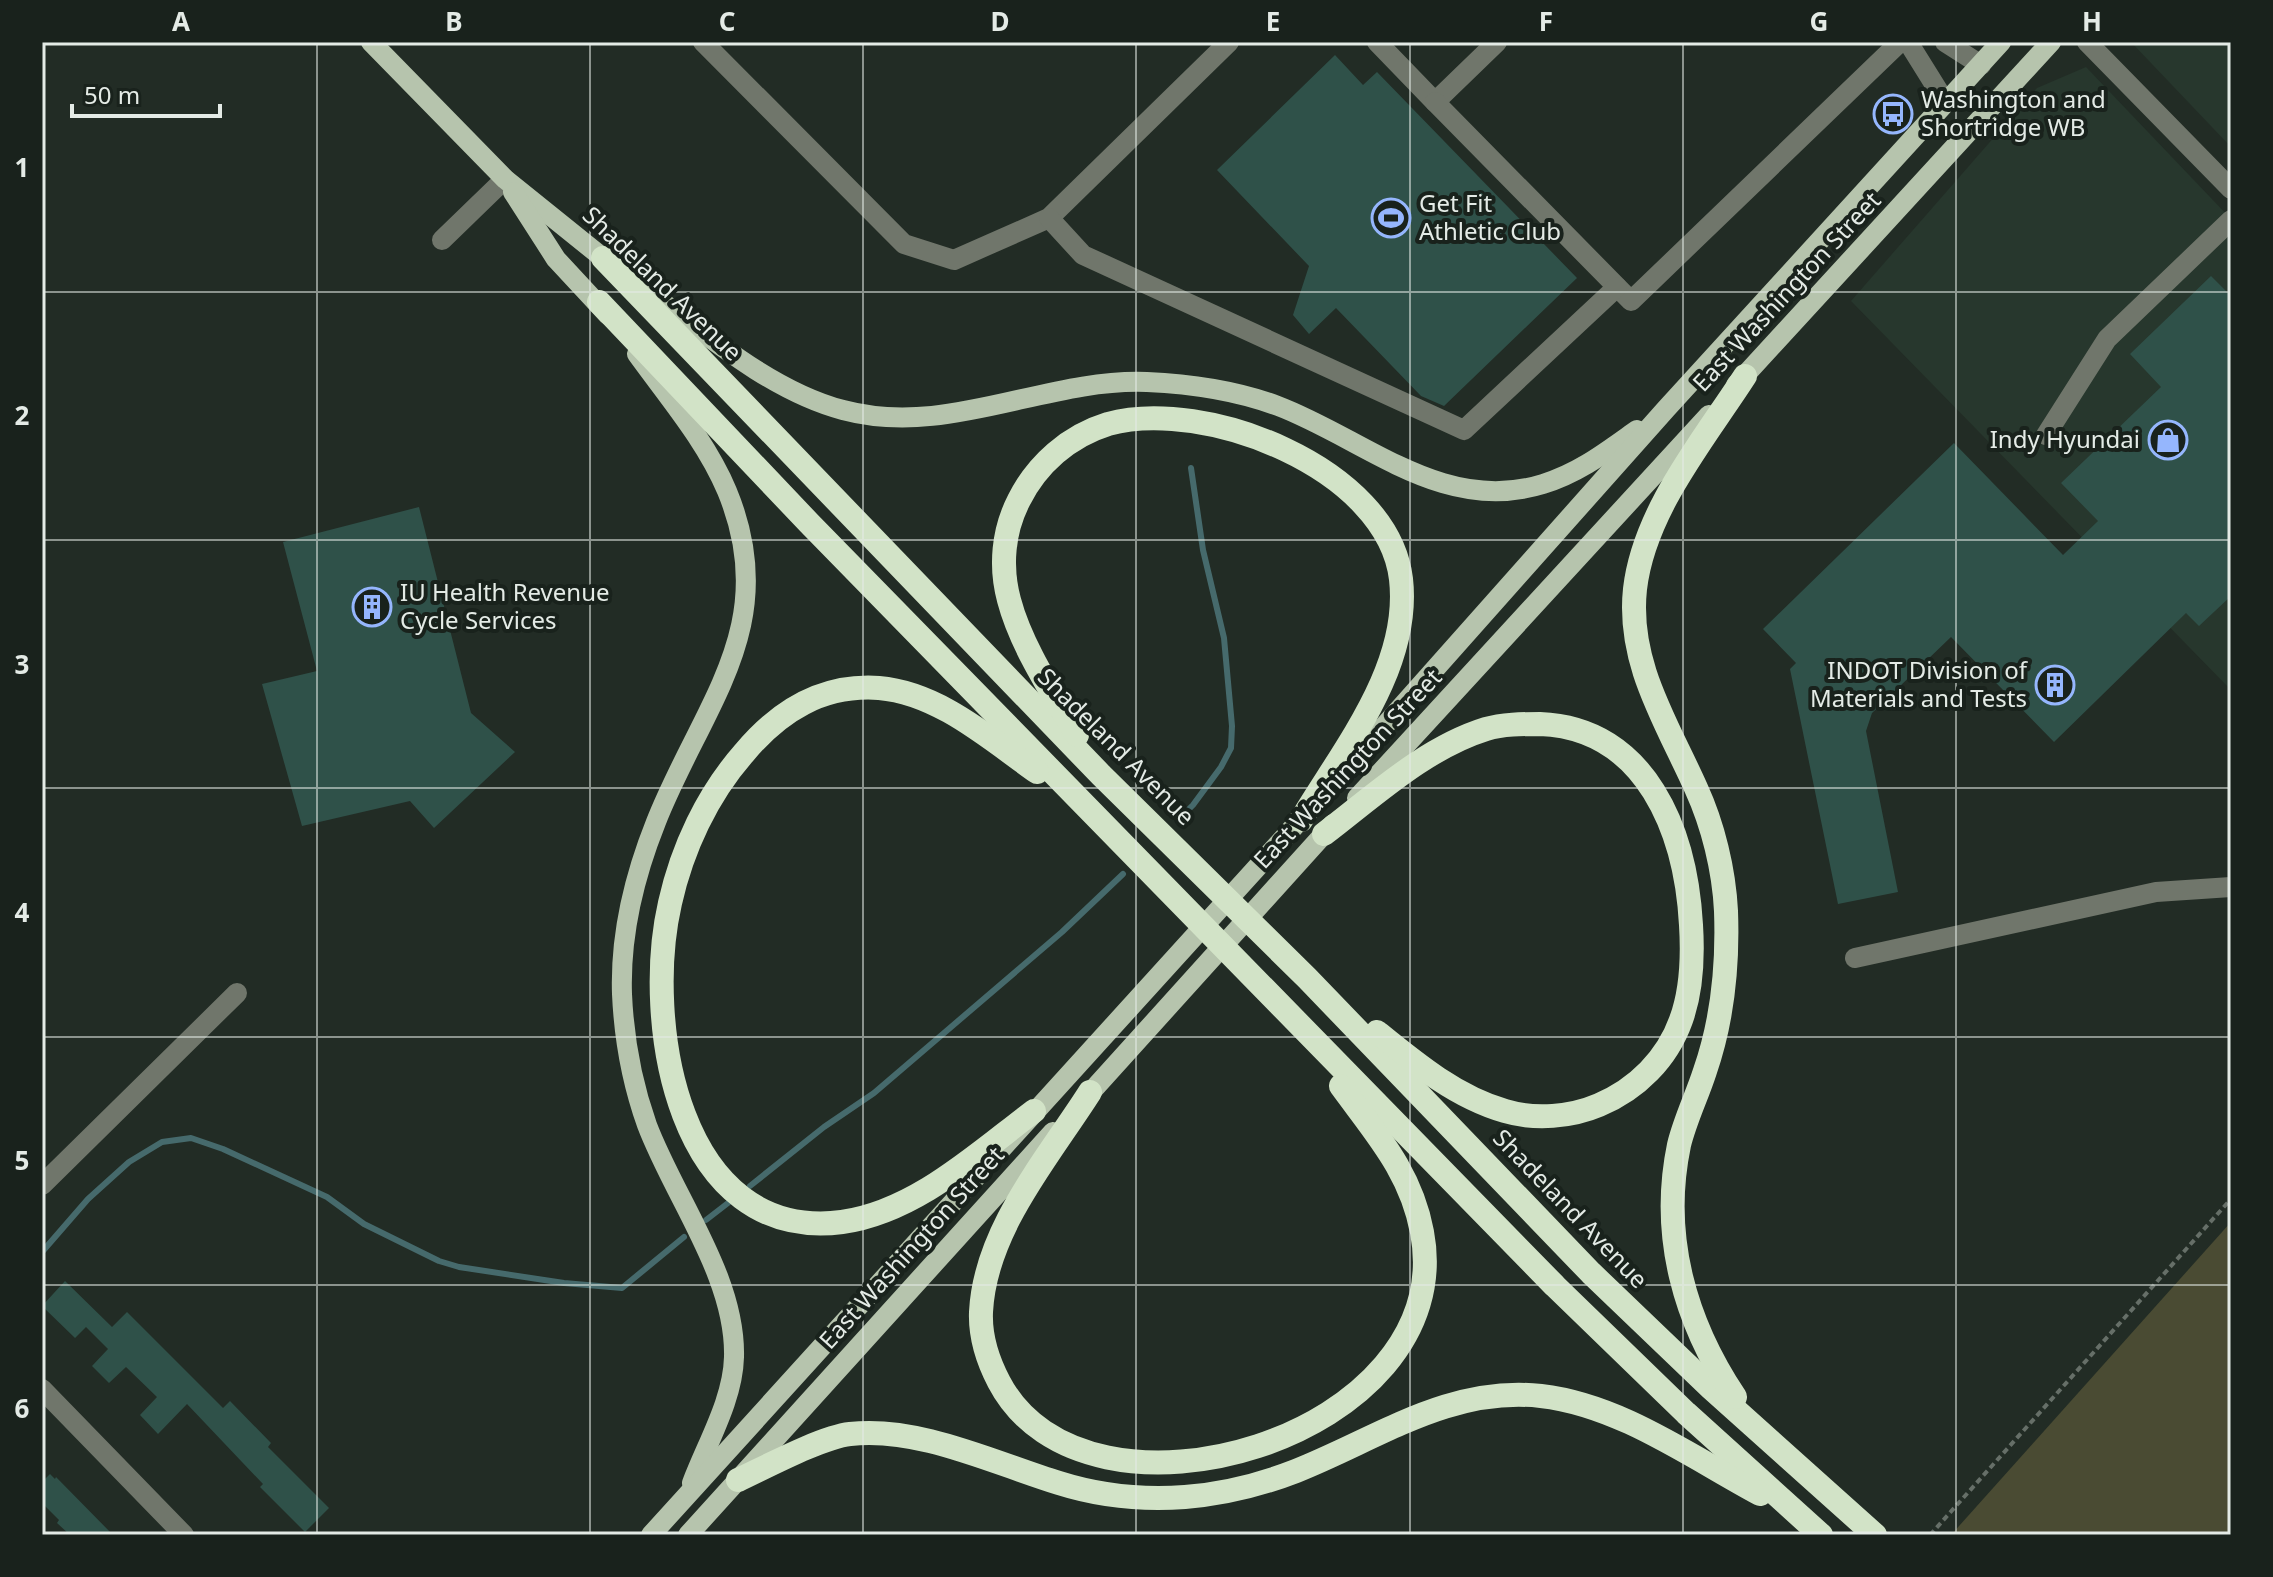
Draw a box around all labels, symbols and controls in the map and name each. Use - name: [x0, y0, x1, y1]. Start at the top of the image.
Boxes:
- text: A: [172, 3, 190, 39]
- text: B: [445, 3, 463, 39]
- text: C: [719, 3, 735, 39]
- text: D: [990, 3, 1010, 39]
- text: E: [1266, 3, 1280, 39]
- text: F: [1539, 3, 1553, 39]
- text: G: [1810, 3, 1828, 39]
- text: H: [2082, 3, 2102, 39]
- scale bar: [72, 68, 220, 118]
- text: 50 m: [84, 78, 140, 111]
- place label: Washington and Shortridge WB: [1921, 82, 2106, 143]
- bus stop icon: Washington and Shortridge WB: [1872, 93, 1914, 135]
- text: 1: [15, 149, 29, 185]
- street label: East Washington Street: [1685, 184, 1888, 398]
- place label: Get Fit Athletic Club: [1419, 186, 1561, 247]
- sports icon: Get Fit Athletic Club: [1370, 197, 1412, 239]
- street label: Shadeland Avenue: [576, 198, 750, 368]
- text: 2: [15, 397, 30, 433]
- shop icon: Indy Hyundai: [2147, 419, 2189, 461]
- place label: Indy Hyundai: [1990, 422, 2140, 455]
- place label: IU Health Revenue Cycle Services: [400, 575, 610, 636]
- building icon: IU Health Revenue Cycle Services: [351, 586, 393, 628]
- text: 3: [15, 646, 29, 682]
- place label: INDOT Division of Materials and Tests: [1810, 653, 2029, 714]
- street label: Shadeland Avenue: [1031, 660, 1203, 832]
- street label: East Washington Street: [1246, 661, 1449, 875]
- building icon: INDOT Division of Materials and Tests: [2034, 664, 2076, 706]
- text: 4: [15, 894, 30, 930]
- street label: Shadeland Avenue: [1486, 1121, 1656, 1295]
- street label: East Washington Street: [811, 1138, 1011, 1355]
- text: 5: [15, 1142, 29, 1178]
- text: 6: [15, 1390, 30, 1426]

